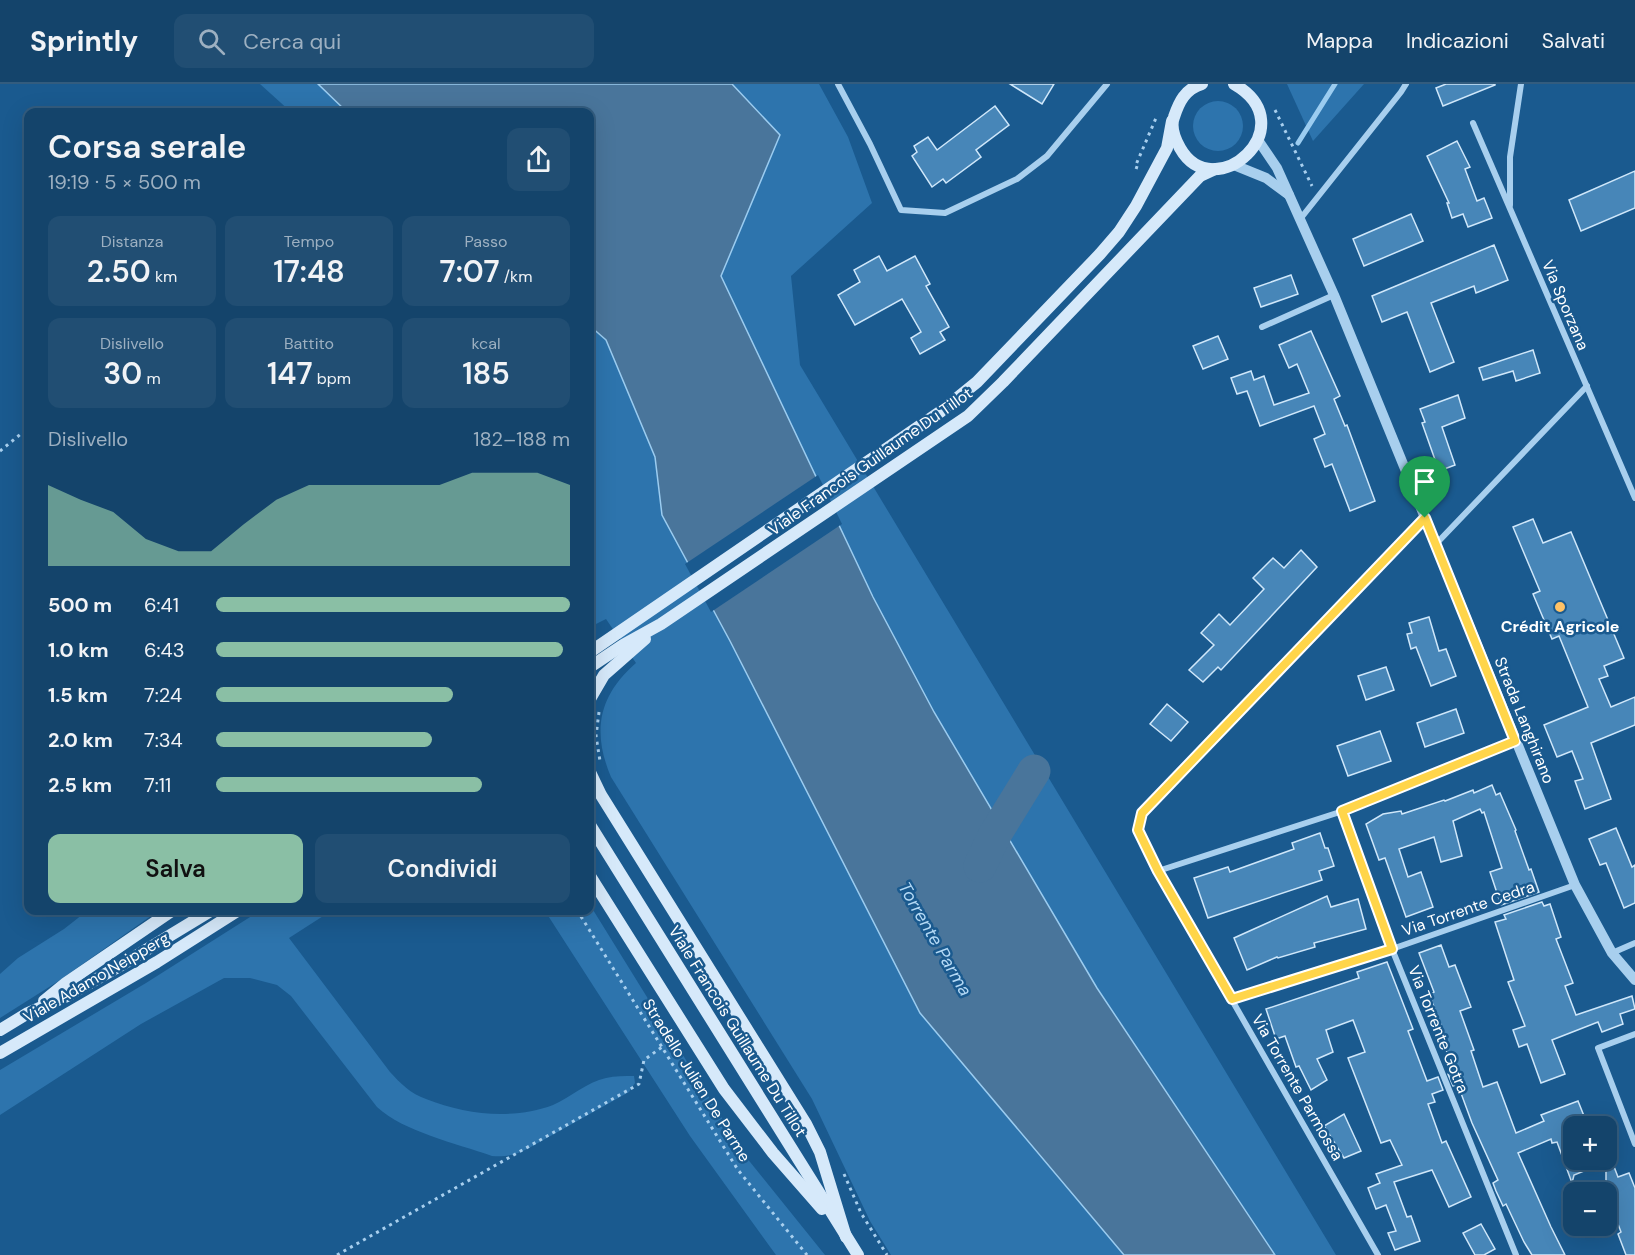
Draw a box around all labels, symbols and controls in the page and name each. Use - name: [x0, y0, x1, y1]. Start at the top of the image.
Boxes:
- search box: [174, 14, 594, 68]
- text: Sprintly: [30, 23, 138, 60]
- icon: search: [195, 25, 228, 58]
- text: Cerca qui: [243, 27, 341, 56]
- text: Mappa: [1306, 27, 1373, 55]
- text: Indicazioni: [1406, 27, 1509, 55]
- text: Salvati: [1542, 27, 1605, 55]
- text: Corsa serale: [48, 125, 246, 168]
- button: share: [507, 128, 570, 191]
- text: 19:19 · 5 × 500 m: [48, 169, 201, 195]
- text: Distanza: [101, 231, 163, 252]
- text: Tempo: [284, 231, 334, 252]
- text: Passo: [464, 231, 508, 252]
- text: 2.50: [87, 252, 151, 291]
- text: 17:48: [273, 252, 345, 291]
- text: 7:07: [440, 252, 500, 291]
- street label: Via Sporzana: [1537, 257, 1594, 354]
- text: km: [151, 266, 177, 287]
- text: /km: [500, 266, 532, 287]
- text: Dislivello: [100, 333, 164, 354]
- text: Battito: [284, 333, 334, 354]
- text: kcal: [472, 333, 500, 354]
- text: 30: [103, 354, 142, 393]
- text: 147: [267, 354, 313, 393]
- text: 185: [462, 354, 510, 393]
- text: m: [142, 368, 161, 389]
- text: bpm: [313, 368, 351, 389]
- street label: Viale Francois Guillaume Du Tillot: [764, 383, 977, 540]
- text: Dislivello: [48, 426, 128, 452]
- text: 182–188 m: [473, 426, 570, 452]
- pin: [1399, 456, 1450, 518]
- icon: arrive: [1408, 465, 1441, 498]
- text: 500 m: [48, 592, 112, 618]
- text: 6:41: [144, 592, 179, 618]
- marker: Crédit Agricole: [1553, 600, 1567, 614]
- place label: Crédit Agricole: [1501, 616, 1619, 637]
- text: 1.0 km: [48, 637, 109, 663]
- text: 6:43: [144, 637, 185, 663]
- street label: Strada Langhirano: [1490, 654, 1560, 787]
- text: 1.5 km: [48, 682, 108, 708]
- text: 7:24: [144, 682, 182, 708]
- text: 2.0 km: [48, 727, 113, 753]
- text: 7:34: [144, 727, 183, 753]
- text: 2.5 km: [48, 772, 112, 798]
- text: 7:11: [144, 772, 171, 798]
- button: Salva: [48, 834, 303, 903]
- button: Condividi: [315, 834, 570, 903]
- street label: Via Torrente Cedra: [1399, 876, 1537, 941]
- water label: Torrente Parma: [893, 877, 977, 1001]
- street label: Viale Francois Guillaume Du Tillot: [664, 922, 811, 1141]
- street label: Viale Adamo Neipperg: [20, 927, 173, 1028]
- street label: Via Torrente Gotra: [1403, 962, 1474, 1096]
- street label: Stradello Julien De Parme: [638, 995, 755, 1166]
- street label: Via Torrente Parmossa: [1247, 1010, 1348, 1164]
- map controls: [1563, 1116, 1617, 1236]
- button: +: [1563, 1116, 1617, 1170]
- button: −: [1563, 1182, 1617, 1236]

